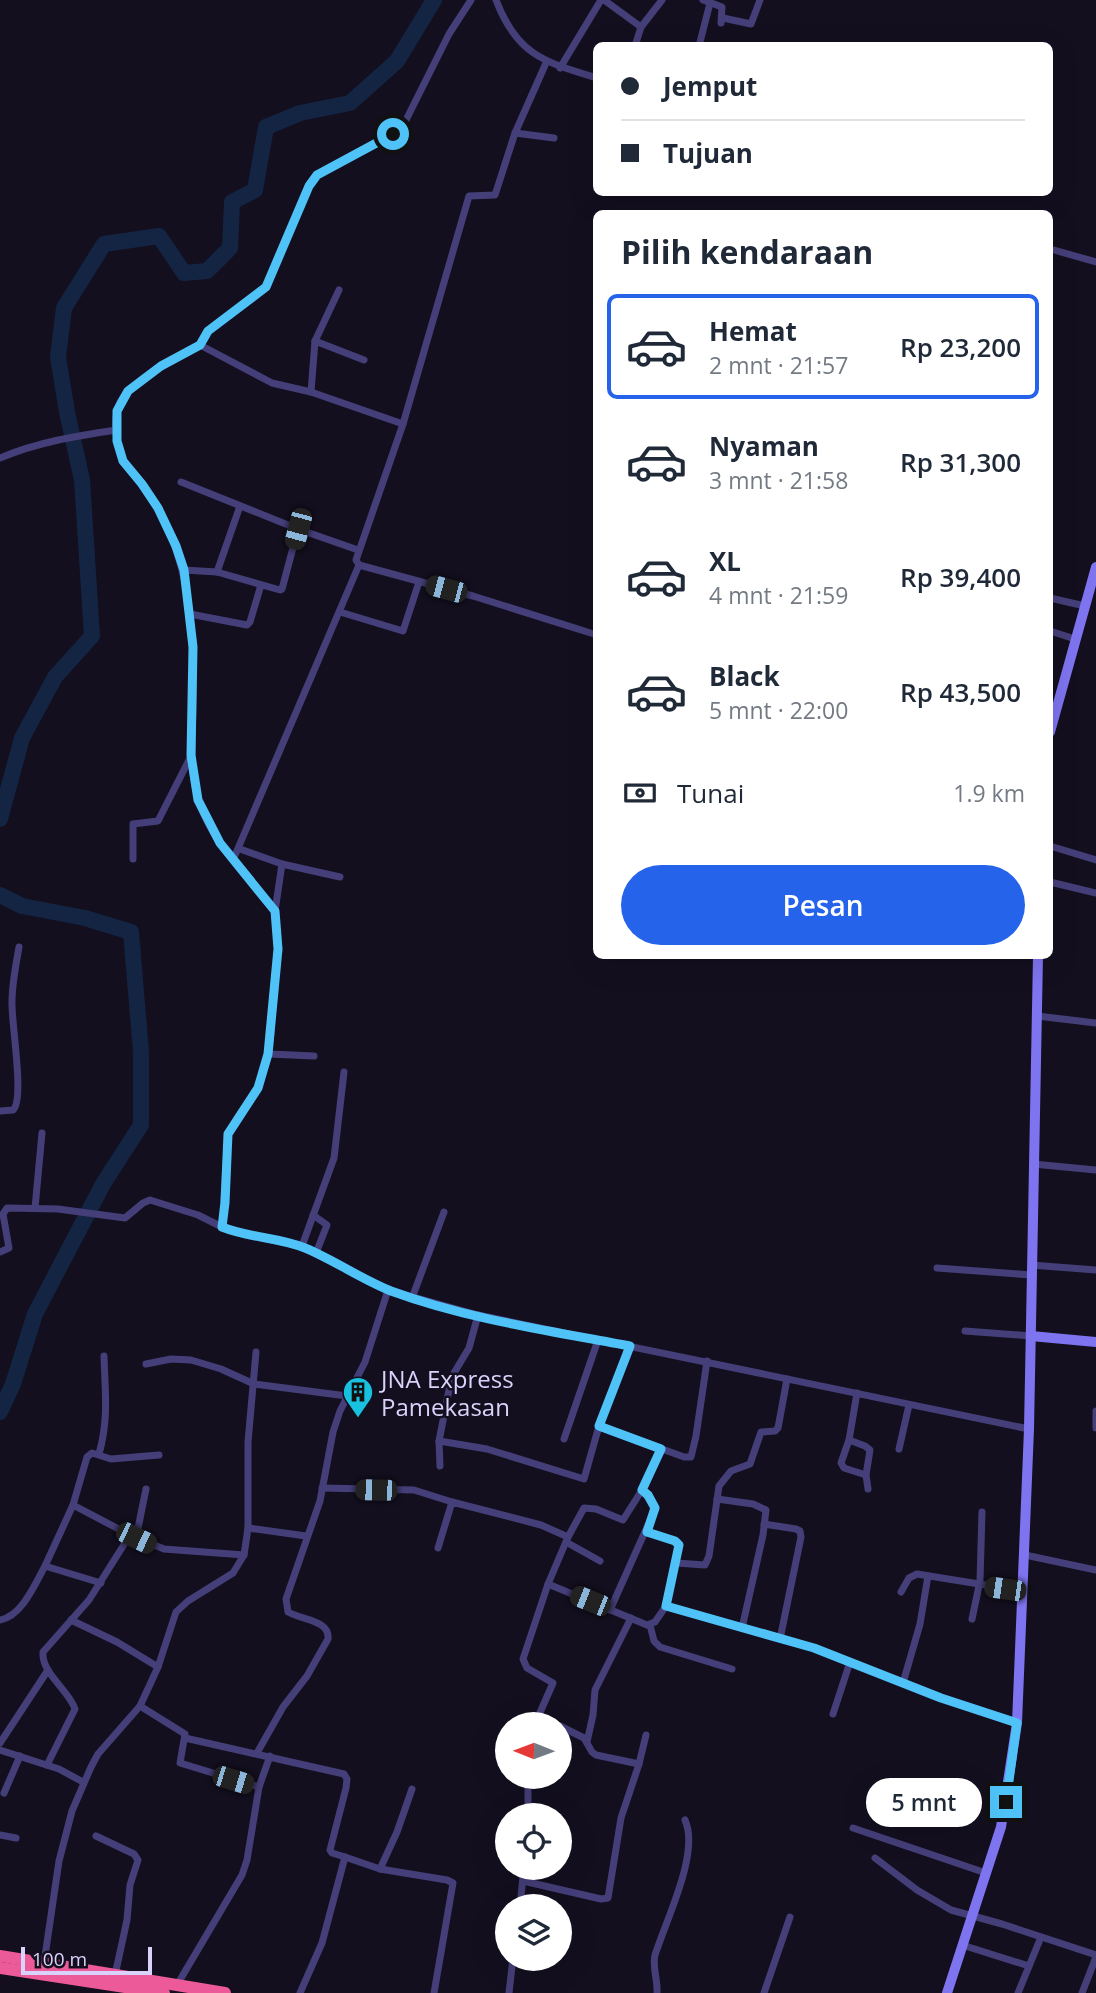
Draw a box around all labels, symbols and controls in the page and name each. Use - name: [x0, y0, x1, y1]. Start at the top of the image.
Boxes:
- text: Jemput: [663, 68, 757, 104]
- route start: [377, 118, 409, 150]
- text: Tujuan: [663, 135, 753, 171]
- text: Pilih kendaraan: [621, 230, 873, 273]
- text: Hemat: [709, 313, 797, 349]
- icon: car: [625, 315, 688, 378]
- text: Rp 23,200: [900, 329, 1021, 365]
- text: 2 mnt · 21:57: [709, 349, 848, 381]
- text: Nyaman: [709, 428, 819, 464]
- icon: car: [625, 430, 688, 493]
- text: Rp 31,300: [900, 444, 1021, 480]
- text: 3 mnt · 21:58: [709, 464, 848, 496]
- car: [283, 506, 314, 552]
- text: XL: [709, 543, 741, 579]
- icon: car: [625, 545, 688, 608]
- text: Rp 39,400: [900, 559, 1021, 595]
- car: [423, 573, 470, 605]
- text: 4 mnt · 21:59: [709, 579, 848, 611]
- text: Black: [709, 658, 780, 694]
- icon: car: [625, 660, 688, 723]
- text: Rp 43,500: [900, 674, 1021, 710]
- text: 5 mnt · 22:00: [709, 694, 848, 726]
- icon: cash: [621, 774, 659, 812]
- text: Tunai: [677, 775, 744, 811]
- text: 1.9 km: [953, 777, 1025, 809]
- button: Pesan: [621, 865, 1025, 945]
- place label: JNA Express Pamekasan: [379, 1362, 514, 1423]
- building icon: JNA Express Pamekasan: [341, 1375, 375, 1419]
- car: [355, 1479, 398, 1501]
- car: [113, 1519, 160, 1557]
- car: [983, 1576, 1028, 1602]
- car: [567, 1583, 614, 1619]
- north arrow: [495, 1712, 572, 1788]
- map controls: [495, 1712, 572, 1971]
- car: [210, 1764, 257, 1796]
- callout: 5 mnt: [866, 1778, 982, 1826]
- text: 5 mnt: [892, 1786, 956, 1818]
- route end: [990, 1786, 1022, 1818]
- button: locate: [495, 1803, 572, 1880]
- button: layers: [495, 1894, 572, 1971]
- scale bar: [21, 1944, 152, 1976]
- text: 100 m: [32, 1946, 87, 1972]

